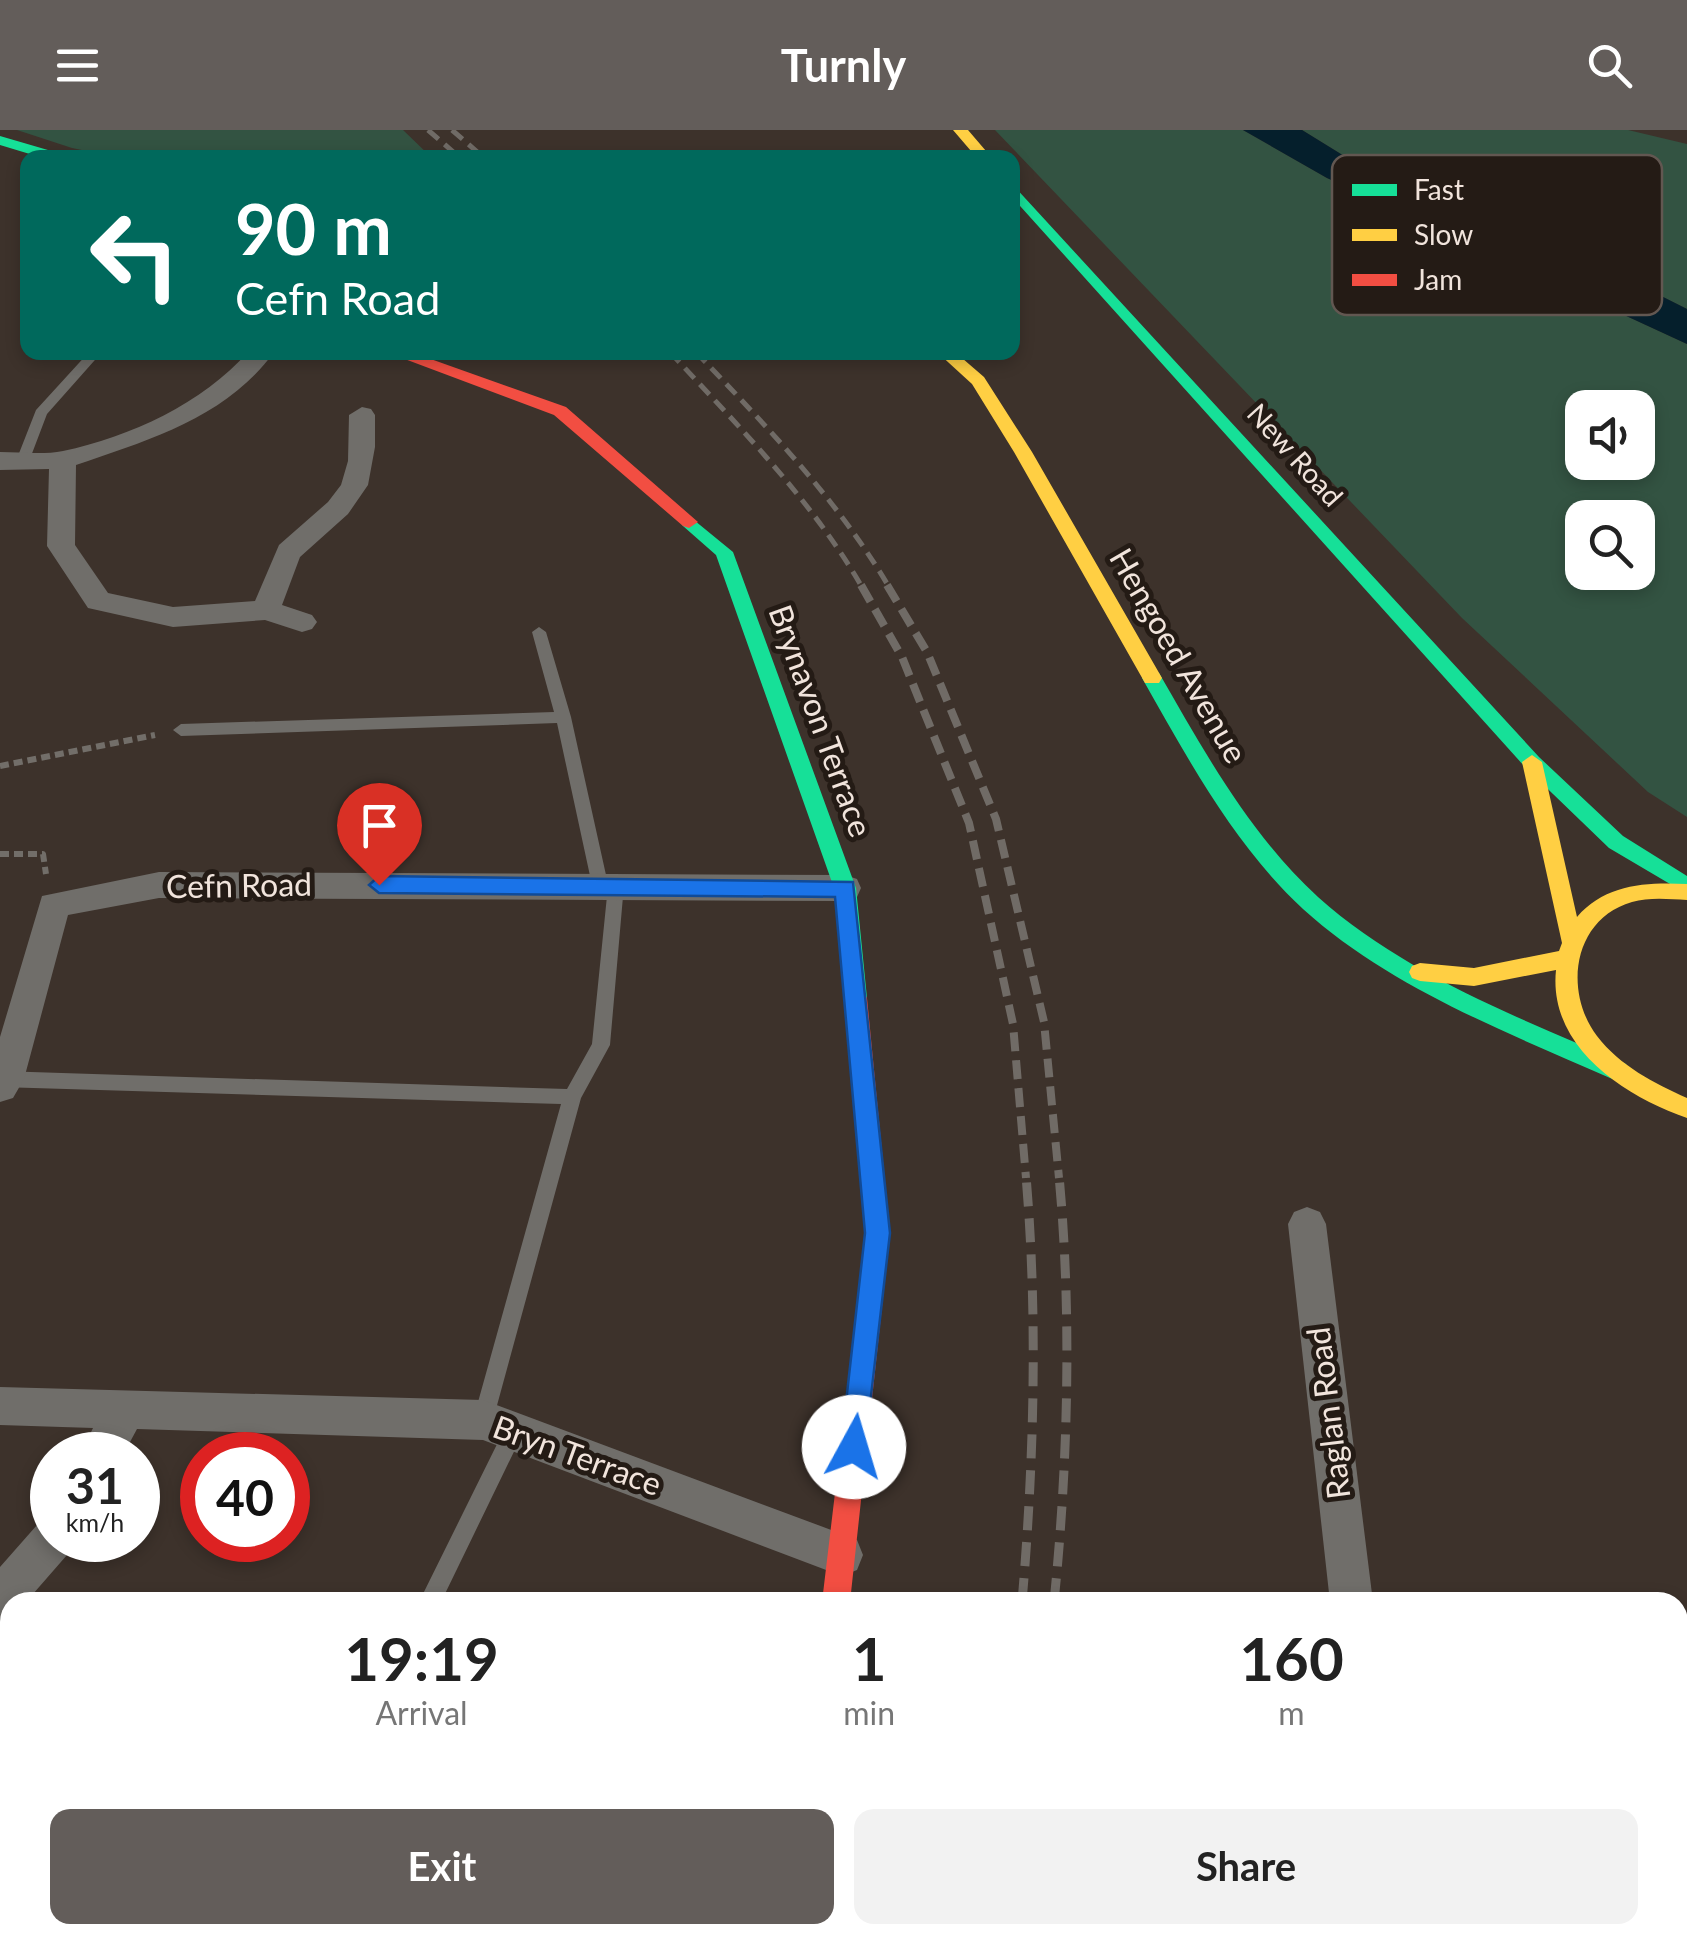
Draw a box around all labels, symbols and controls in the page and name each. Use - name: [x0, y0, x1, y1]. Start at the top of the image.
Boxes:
- icon: menu: [50, 38, 105, 93]
- text: Turnly: [781, 38, 906, 92]
- icon: search: [1582, 38, 1637, 93]
- legend: [1332, 155, 1662, 315]
- text: Fast: [1414, 172, 1464, 206]
- text: 90 m: [235, 186, 392, 270]
- icon: left: [70, 190, 200, 320]
- text: Slow: [1414, 217, 1473, 251]
- text: Jam: [1414, 262, 1462, 296]
- text: Cefn Road: [235, 271, 440, 325]
- map controls: [1565, 390, 1655, 590]
- button: sound: [1565, 390, 1655, 480]
- street label: New Road: [1241, 396, 1351, 513]
- button: search: [1565, 500, 1655, 590]
- street label: Hengoed Avenue: [1102, 541, 1256, 769]
- street label: Brynavon Terrace: [761, 599, 881, 842]
- pin: [337, 783, 422, 886]
- icon: arrive: [352, 798, 407, 853]
- street label: Cefn Road: [166, 864, 312, 905]
- street label: Raglan Road: [1298, 1325, 1357, 1501]
- position arrow: [802, 1395, 906, 1499]
- street label: Bryn Terrace: [488, 1406, 667, 1503]
- speed limit sign: 40: [180, 1432, 310, 1562]
- text: 31: [66, 1455, 124, 1515]
- text: km/h: [66, 1507, 124, 1537]
- text: 19:19: [344, 1622, 499, 1694]
- text: 1: [852, 1622, 887, 1694]
- text: 160: [1239, 1622, 1344, 1694]
- text: Arrival: [375, 1693, 468, 1732]
- text: min: [843, 1693, 895, 1732]
- text: m: [1278, 1693, 1305, 1732]
- button: Exit: [50, 1809, 834, 1924]
- button: Share: [854, 1809, 1638, 1924]

